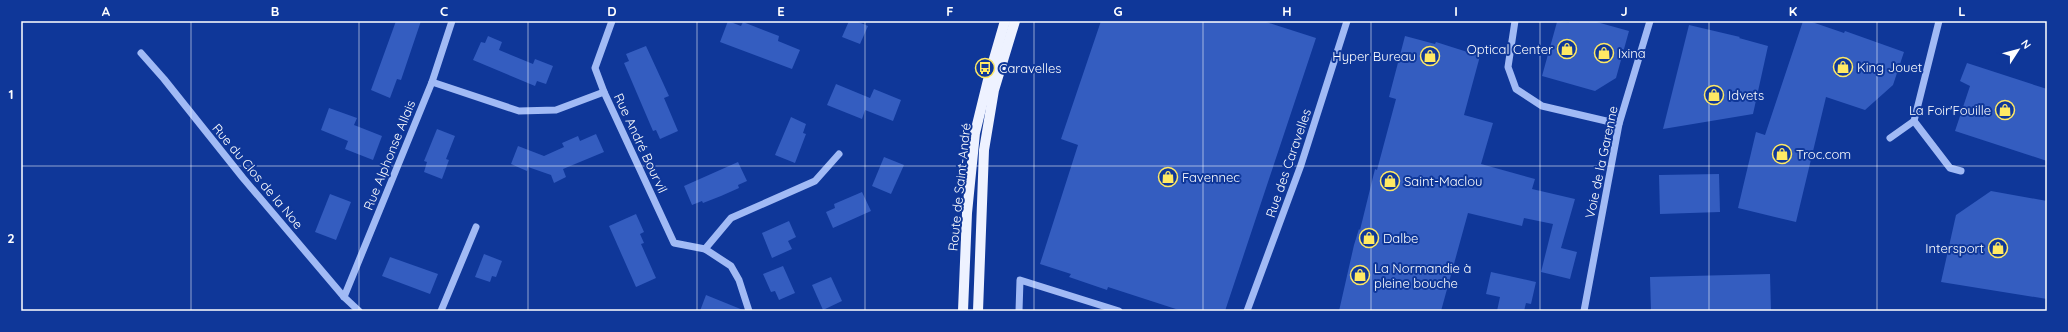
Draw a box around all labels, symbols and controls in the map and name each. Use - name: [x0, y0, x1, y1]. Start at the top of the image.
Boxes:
- text: A: [102, 3, 111, 19]
- text: B: [271, 3, 279, 19]
- text: C: [440, 3, 448, 19]
- text: D: [607, 3, 617, 19]
- text: E: [777, 3, 785, 19]
- text: F: [946, 3, 954, 19]
- text: G: [1113, 3, 1123, 19]
- text: H: [1282, 3, 1292, 19]
- text: I: [1454, 3, 1458, 19]
- text: J: [1620, 3, 1628, 19]
- text: K: [1789, 3, 1798, 19]
- text: L: [1958, 3, 1966, 19]
- north arrow: [1998, 30, 2038, 70]
- text: N: [2018, 37, 2034, 52]
- shop icon: Optical Center: [1556, 38, 1578, 60]
- place label: Optical Center: [1467, 41, 1553, 57]
- shop icon: Ixina: [1593, 42, 1615, 64]
- shop icon: Hyper Bureau: [1419, 45, 1441, 67]
- place label: Ixina: [1618, 45, 1646, 61]
- place label: Hyper Bureau: [1332, 48, 1416, 64]
- shop icon: King Jouet: [1832, 56, 1854, 78]
- bus stop icon: Caravelles: [974, 57, 996, 79]
- place label: King Jouet: [1857, 59, 1922, 75]
- place label: Caravelles: [999, 60, 1061, 76]
- shop icon: Idvets: [1703, 84, 1725, 106]
- text: 1: [8, 86, 14, 102]
- place label: Idvets: [1728, 87, 1764, 103]
- street label: Rue André Bourvil: [611, 91, 671, 195]
- street label: Rue Alphonse Allais: [360, 98, 418, 212]
- shop icon: La Foir'Fouille: [1994, 99, 2016, 121]
- place label: La Foir'Fouille: [1909, 102, 1991, 118]
- street label: Voie de la Garenne: [1581, 104, 1621, 220]
- street label: Rue des Caravelles: [1262, 106, 1314, 220]
- street label: Rue du Clos de la Noe: [209, 120, 307, 232]
- street label: Route de Saint-André: [944, 122, 974, 252]
- shop icon: Troc.com: [1771, 143, 1793, 165]
- place label: Troc.com: [1796, 146, 1851, 162]
- shop icon: Favennec: [1157, 166, 1179, 188]
- place label: Favennec: [1182, 169, 1240, 185]
- shop icon: Saint-Maclou: [1379, 170, 1401, 192]
- place label: Saint-Maclou: [1404, 173, 1482, 189]
- shop icon: Dalbe: [1358, 227, 1380, 249]
- text: 2: [7, 230, 15, 246]
- place label: Dalbe: [1383, 230, 1418, 246]
- shop icon: Intersport: [1987, 237, 2009, 259]
- place label: Intersport: [1925, 240, 1984, 256]
- place label: La Normandie à pleine bouche: [1374, 260, 1471, 291]
- shop icon: La Normandie à pleine bouche: [1349, 264, 1371, 286]

